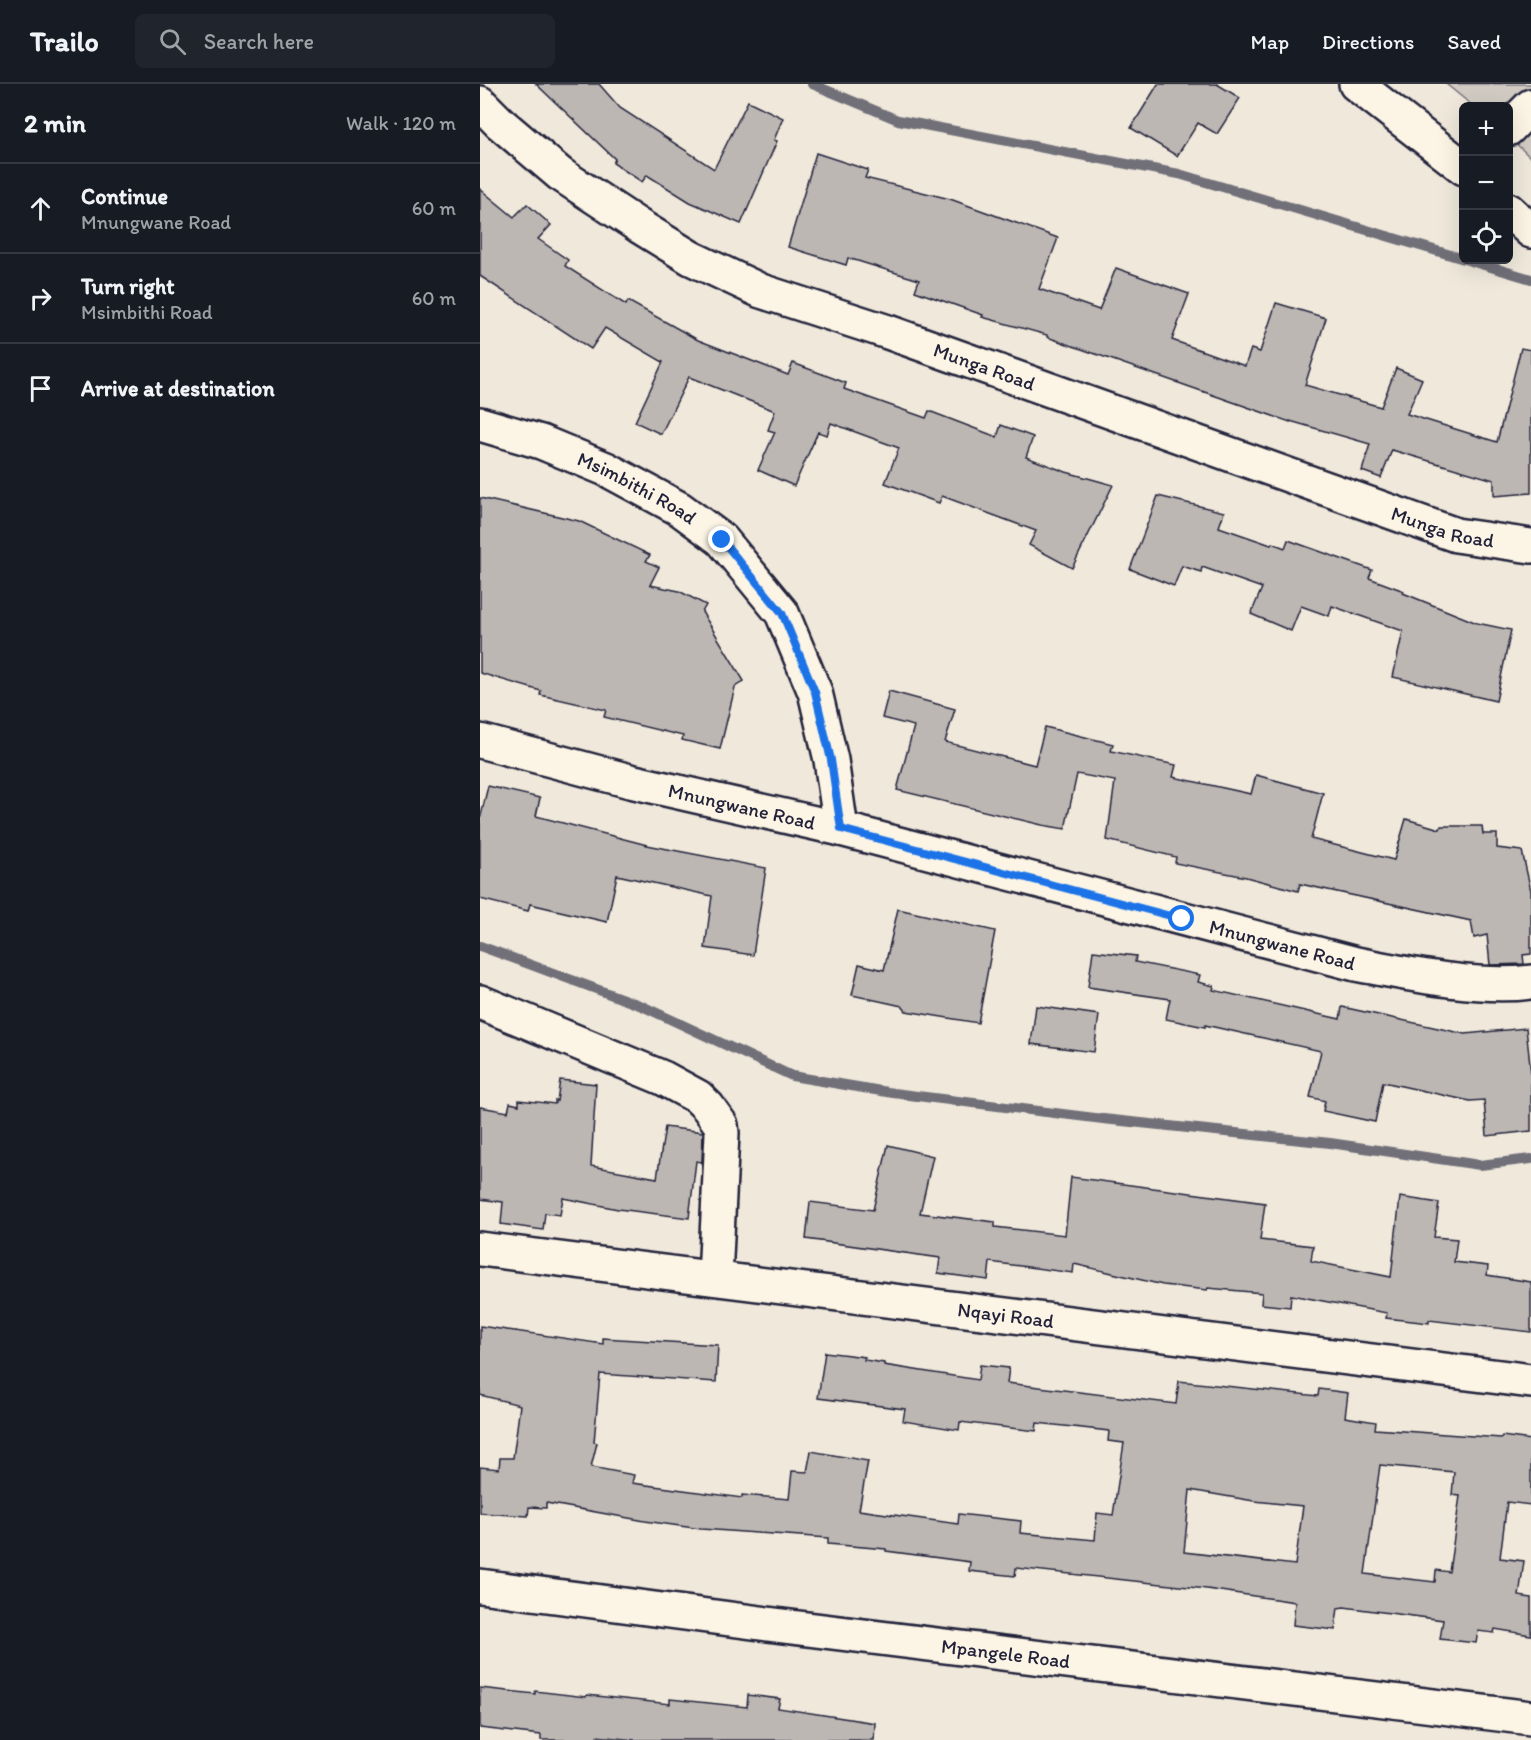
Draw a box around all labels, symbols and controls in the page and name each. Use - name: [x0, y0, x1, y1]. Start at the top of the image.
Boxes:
- search box: [135, 14, 555, 68]
- text: Trailo: [30, 24, 99, 58]
- icon: search: [156, 25, 189, 58]
- text: Search here: [204, 28, 314, 55]
- text: Map: [1251, 29, 1289, 54]
- text: Directions: [1322, 29, 1414, 54]
- text: Saved: [1447, 29, 1501, 54]
- map controls: [1459, 102, 1513, 264]
- button: +: [1459, 102, 1513, 156]
- text: 2 min: [24, 107, 86, 139]
- text: Walk · 120 m: [346, 111, 456, 135]
- button: −: [1459, 156, 1513, 210]
- text: Continue: [81, 183, 168, 210]
- icon: ahead: [24, 192, 57, 225]
- text: 60 m: [412, 196, 456, 220]
- text: Mnungwane Road: [81, 210, 231, 234]
- button: locate: [1459, 210, 1513, 264]
- text: Turn right: [81, 273, 175, 300]
- icon: right: [24, 282, 57, 315]
- text: 60 m: [412, 286, 456, 310]
- text: Msimbithi Road: [81, 300, 213, 324]
- street label: Munga Road: [930, 337, 1039, 396]
- icon: arrive: [24, 372, 57, 405]
- text: Arrive at destination: [81, 375, 275, 402]
- street label: Msimbithi Road: [574, 446, 702, 529]
- street label: Munga Road: [1388, 501, 1496, 552]
- route end: [708, 526, 734, 552]
- street label: Mnungwane Road: [666, 778, 818, 835]
- route start: [1168, 905, 1194, 931]
- street label: Mnungwane Road: [1207, 914, 1358, 975]
- street label: Nqayi Road: [956, 1297, 1056, 1333]
- street label: Mpangele Road: [940, 1634, 1072, 1673]

